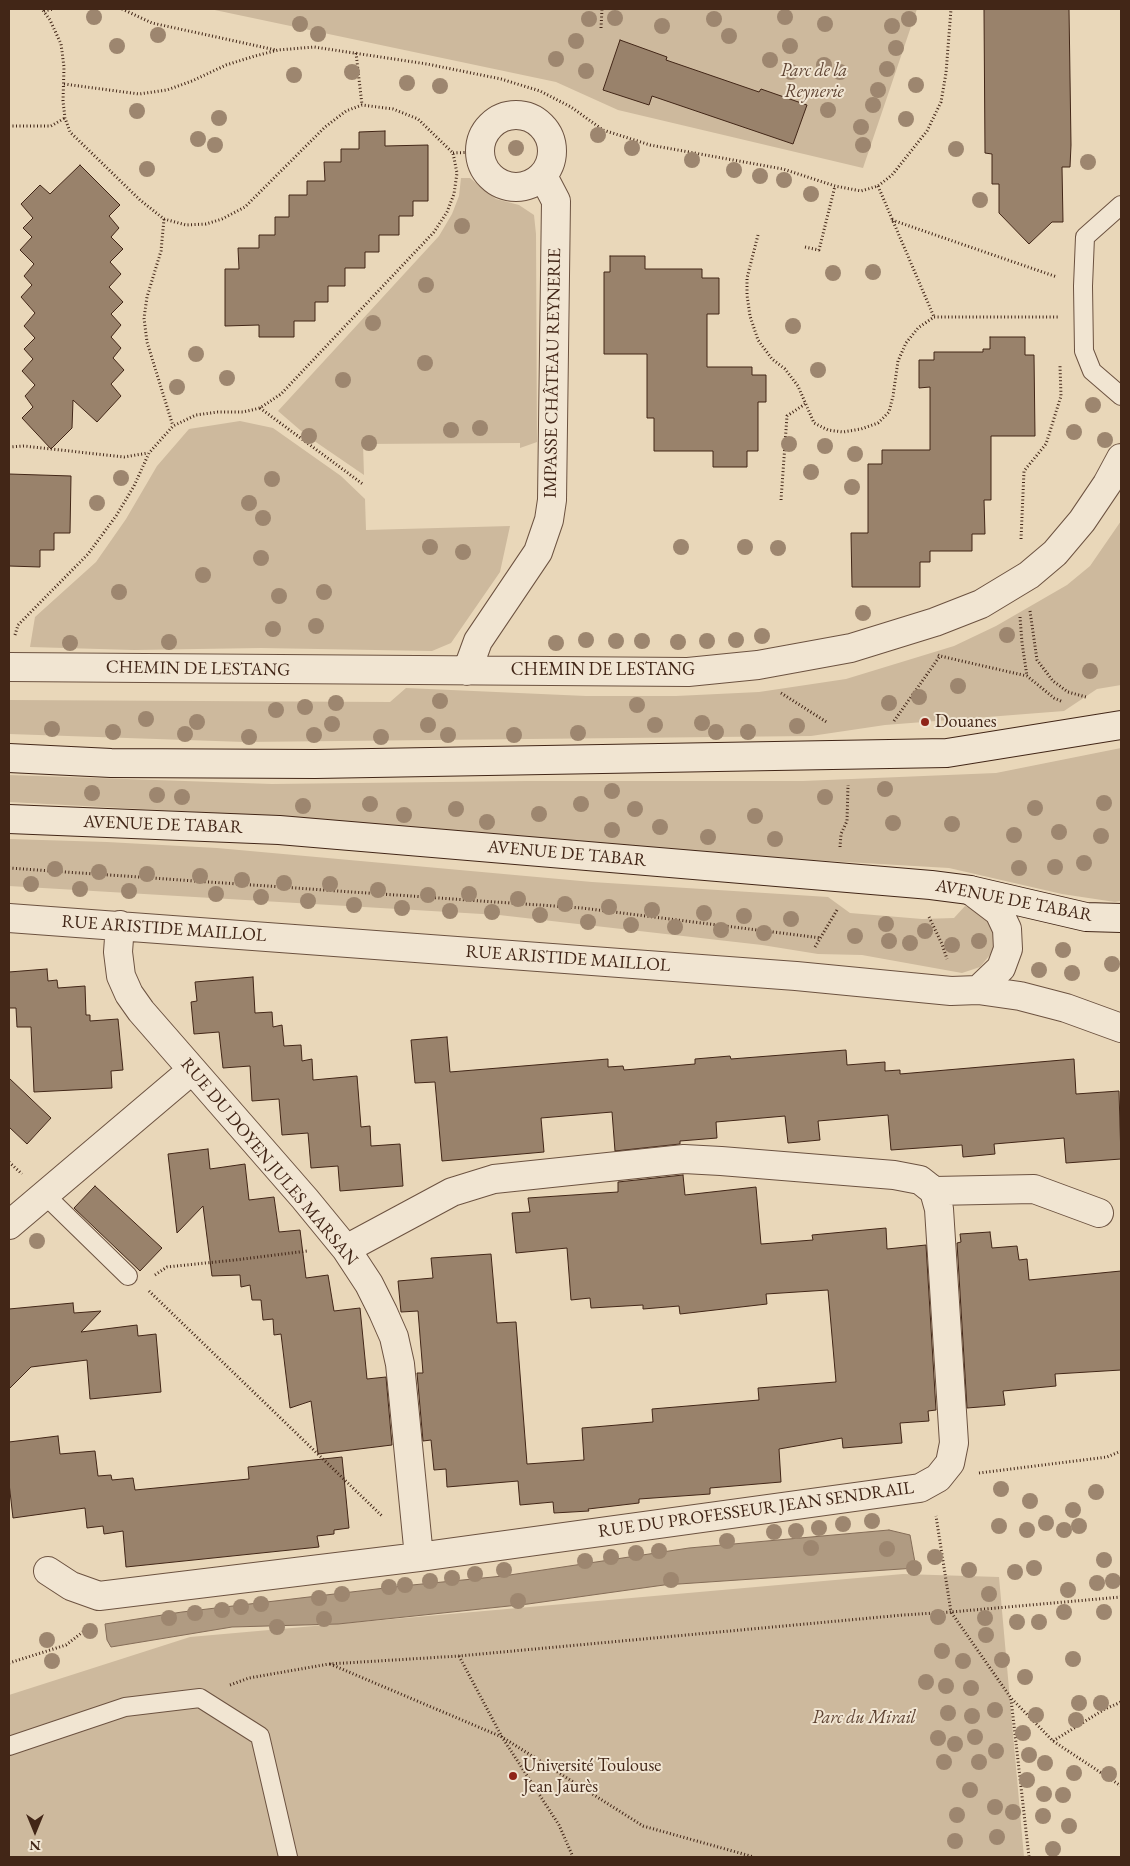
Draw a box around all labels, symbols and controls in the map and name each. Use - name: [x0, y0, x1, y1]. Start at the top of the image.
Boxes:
- park label: Parc de la Reynerie: [781, 60, 847, 102]
- street label: IMPASSE CHÂTEAU REYNERIE: [540, 248, 566, 498]
- street label: CHEMIN DE LESTANG: [106, 657, 290, 681]
- street label: CHEMIN DE LESTANG: [511, 659, 695, 681]
- place label: Douanes: [935, 711, 996, 733]
- marker: Douanes: [919, 716, 931, 728]
- street label: AVENUE DE TABAR: [83, 811, 243, 839]
- street label: AVENUE DE TABAR: [487, 836, 647, 872]
- street label: AVENUE DE TABAR: [934, 875, 1094, 927]
- street label: RUE ARISTIDE MAILLOL: [61, 911, 267, 947]
- street label: RUE ARISTIDE MAILLOL: [465, 941, 671, 977]
- street label: RUE DU DOYEN JULES MARSAN: [176, 1054, 362, 1270]
- street label: RUE DU PROFESSEUR JEAN SENDRAIL: [597, 1477, 915, 1543]
- park label: Parc du Mirail: [812, 1707, 916, 1729]
- place label: Université Toulouse Jean Jaurès: [523, 1755, 661, 1798]
- marker: Université Toulouse Jean Jaurès: [507, 1770, 519, 1782]
- north arrow: [10, 1806, 60, 1856]
- text: N: [29, 1837, 41, 1855]

